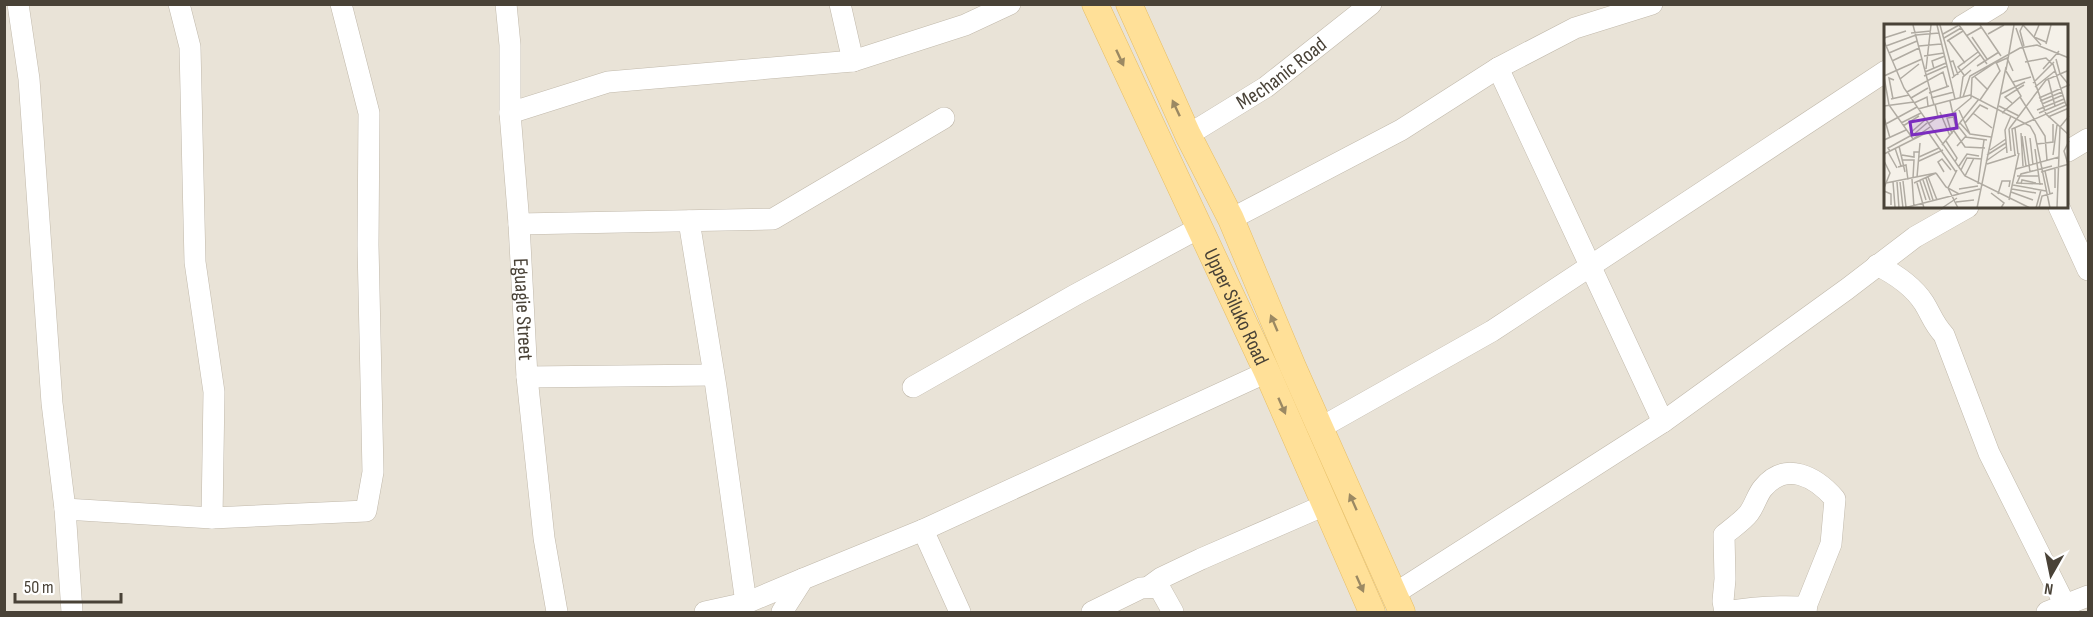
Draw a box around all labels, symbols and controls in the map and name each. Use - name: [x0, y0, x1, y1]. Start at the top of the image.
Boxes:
- inset map: [1884, 24, 2069, 208]
- street label: Mechanic Road: [1232, 32, 1332, 115]
- one-way arrow: [1115, 49, 1125, 67]
- one-way arrow: [1171, 98, 1181, 116]
- street label: Upper Siluko Road: [1198, 244, 1274, 369]
- street label: Eguagie Street: [508, 258, 538, 361]
- one-way arrow: [1269, 314, 1279, 332]
- one-way arrow: [1277, 397, 1286, 414]
- one-way arrow: [1348, 493, 1357, 510]
- north arrow: [2021, 545, 2081, 605]
- scale bar: [15, 566, 122, 604]
- one-way arrow: [1355, 576, 1365, 594]
- text: 50 m: [24, 577, 54, 598]
- text: N: [2043, 578, 2055, 598]

